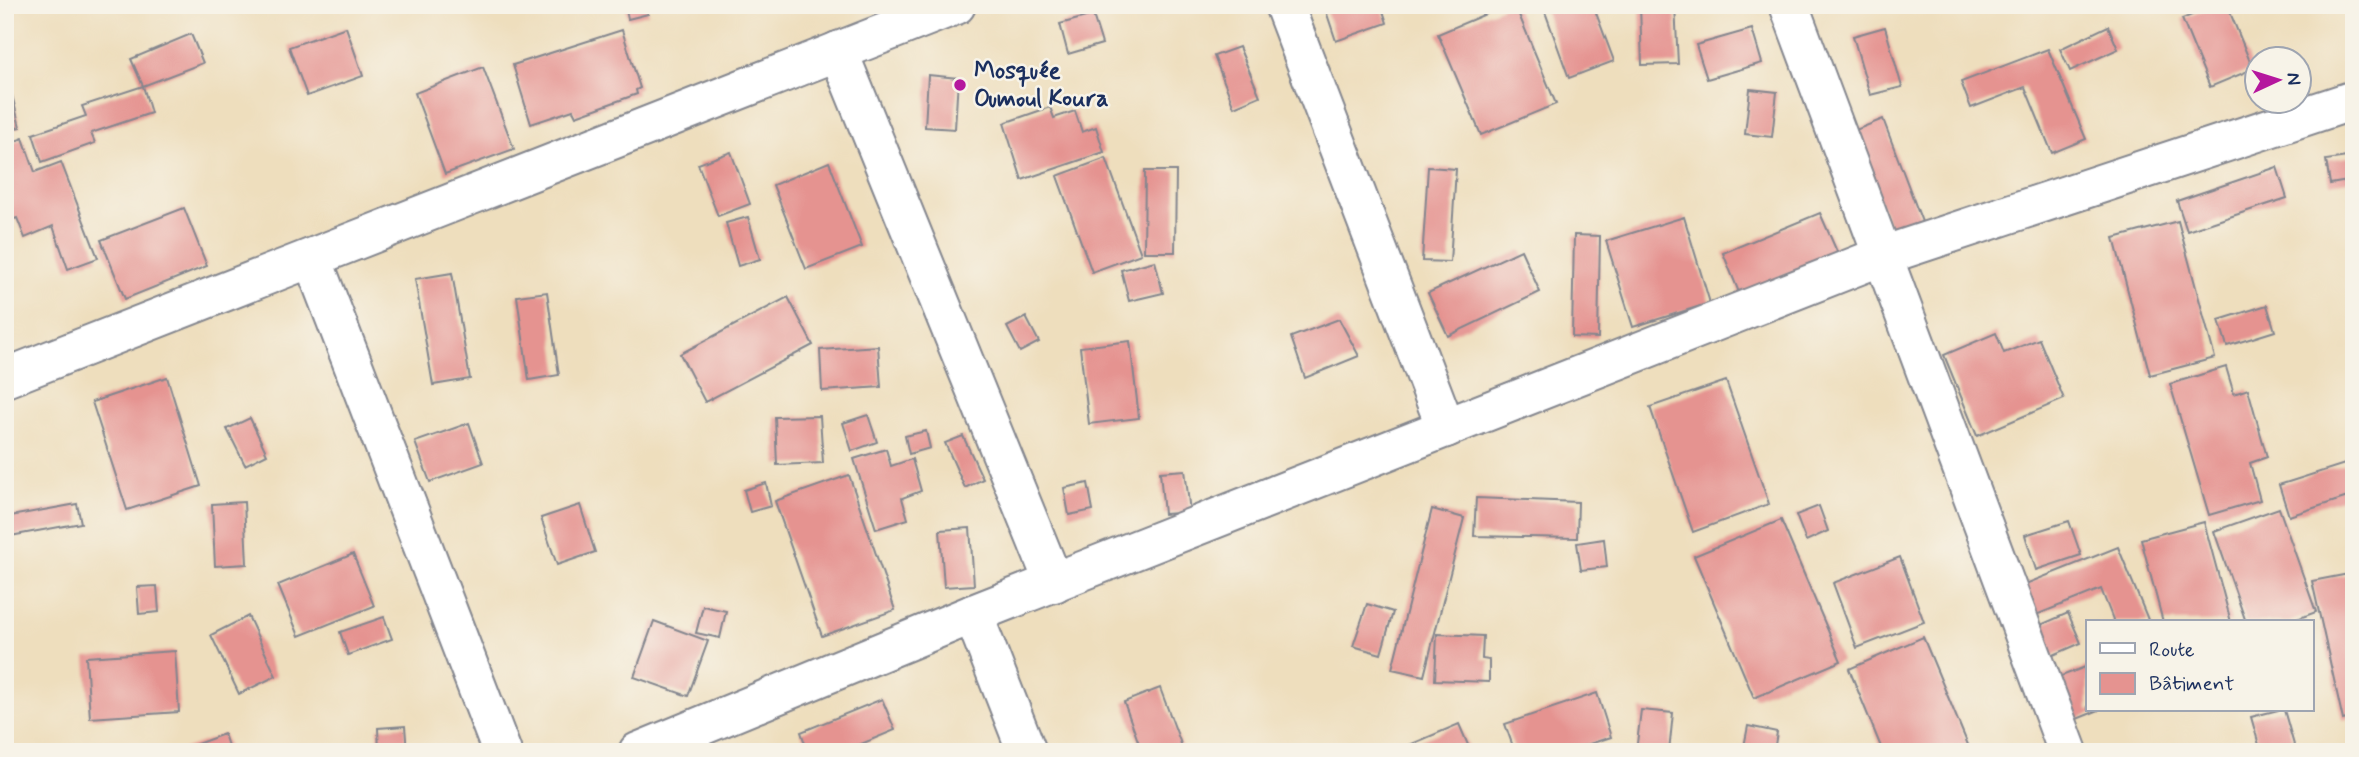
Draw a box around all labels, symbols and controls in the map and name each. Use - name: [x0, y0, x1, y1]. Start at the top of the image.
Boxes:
- north arrow: [2244, 46, 2314, 116]
- place label: Mosquée Oumoul Koura: [974, 56, 1109, 115]
- text: N: [2281, 72, 2306, 86]
- marker: Mosquée Oumoul Koura: [952, 77, 968, 93]
- legend: [2086, 620, 2314, 712]
- text: Route: [2149, 636, 2195, 664]
- text: Bâtiment: [2149, 670, 2234, 698]

